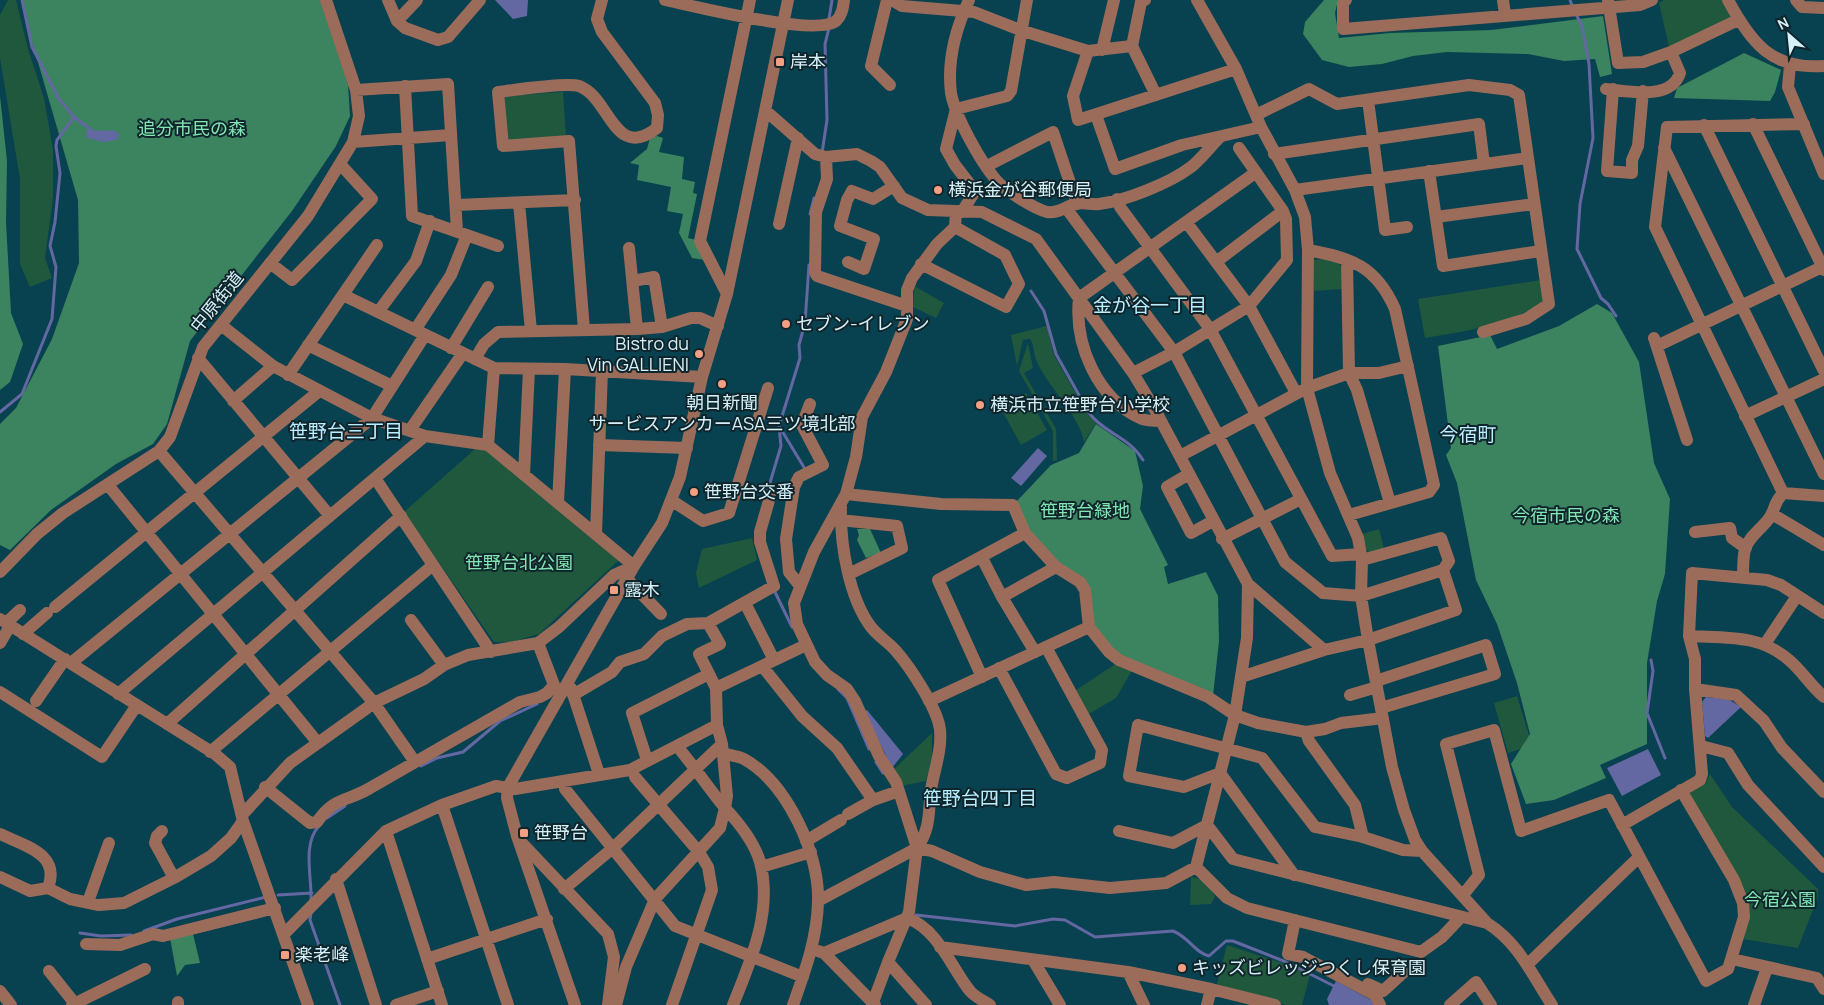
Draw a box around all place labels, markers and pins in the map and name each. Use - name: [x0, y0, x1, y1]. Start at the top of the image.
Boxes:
- place label: 岸本: [790, 49, 826, 73]
- marker: 岸本: [774, 56, 786, 68]
- place label: 横浜金が谷郵便局: [948, 177, 1092, 201]
- marker: 横浜金が谷郵便局: [932, 184, 944, 196]
- place label: セブン-イレブン: [796, 311, 930, 335]
- marker: セブン-イレブン: [780, 318, 792, 330]
- place label: Bistro du Vin GALLIENI: [587, 331, 689, 376]
- marker: Bistro du Vin GALLIENI: [693, 348, 705, 360]
- marker: 朝日新聞 サービスアンカーASA三ツ境北部: [716, 378, 728, 390]
- place label: 朝日新聞 サービスアンカーASA三ツ境北部: [589, 390, 855, 435]
- place label: 横浜市立笹野台小学校: [990, 392, 1170, 416]
- marker: 横浜市立笹野台小学校: [974, 399, 986, 411]
- place label: 笹野台交番: [704, 479, 794, 503]
- marker: 笹野台交番: [688, 486, 700, 498]
- place label: 露木: [624, 577, 660, 601]
- marker: 露木: [608, 584, 620, 596]
- place label: 笹野台: [534, 820, 588, 844]
- marker: 笹野台: [518, 827, 530, 839]
- place label: 楽老峰: [295, 942, 349, 966]
- marker: 楽老峰: [279, 949, 291, 961]
- place label: キッズビレッジつくし保育園: [1192, 955, 1426, 979]
- marker: キッズビレッジつくし保育園: [1176, 962, 1188, 974]

